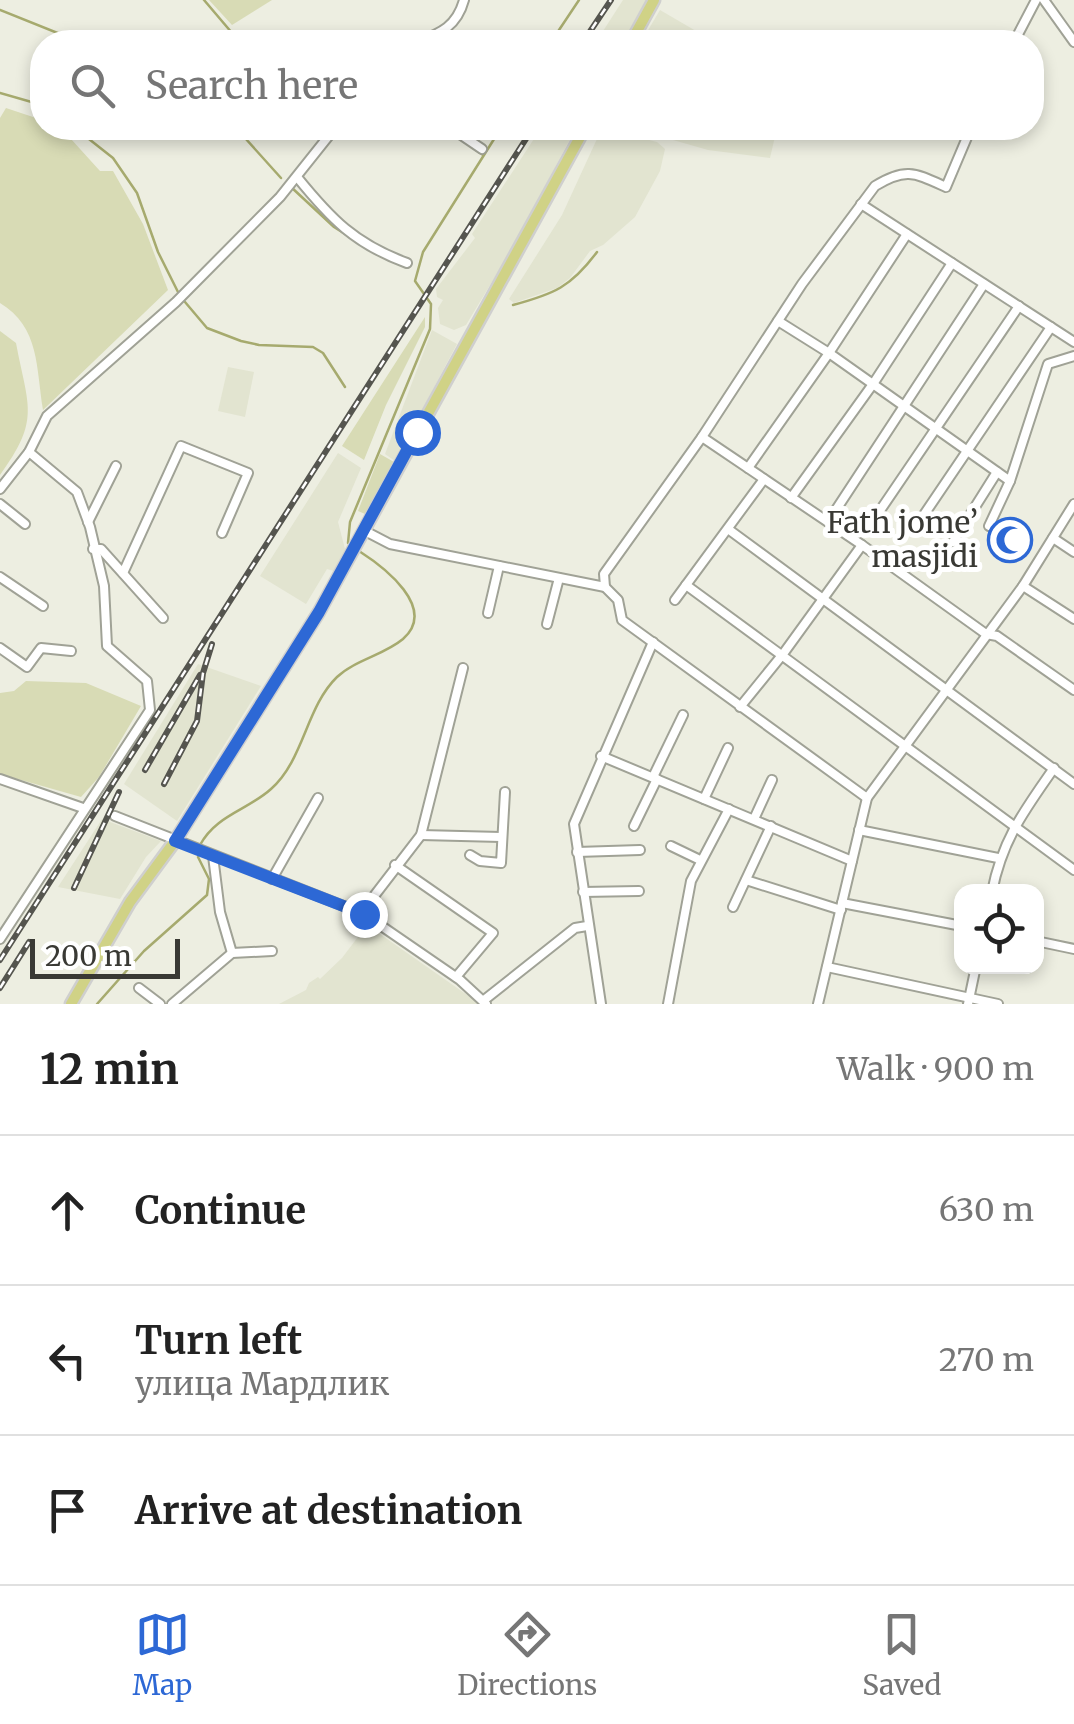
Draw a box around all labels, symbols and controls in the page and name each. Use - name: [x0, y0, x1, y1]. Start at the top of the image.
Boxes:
- search box: [30, 30, 1044, 140]
- icon: search: [65, 58, 120, 113]
- text: Search here: [145, 62, 358, 109]
- route start: [395, 410, 441, 456]
- place label: Fath jome’ masjidi: [826, 503, 978, 575]
- mosque icon: Fath jome’ masjidi: [987, 517, 1033, 563]
- map controls: [954, 884, 1044, 974]
- button: locate: [954, 884, 1044, 974]
- route end: [342, 892, 388, 938]
- scale bar: [30, 934, 180, 978]
- text: 200 m: [45, 938, 132, 974]
- text: 12 min: [40, 1043, 179, 1095]
- text: Walk · 900 m: [837, 1049, 1034, 1089]
- icon: ahead: [40, 1183, 95, 1238]
- text: Continue: [135, 1187, 306, 1234]
- text: 630 m: [939, 1190, 1034, 1230]
- text: Turn left: [135, 1317, 302, 1364]
- icon: left: [40, 1333, 95, 1388]
- text: 270 m: [939, 1340, 1034, 1380]
- text: улица Мардлик: [135, 1364, 390, 1404]
- icon: arrive: [40, 1483, 95, 1538]
- text: Arrive at destination: [135, 1487, 522, 1534]
- tab: Map: [132, 1607, 192, 1703]
- tab: Directions: [457, 1607, 597, 1703]
- tab: Saved: [862, 1607, 941, 1703]

